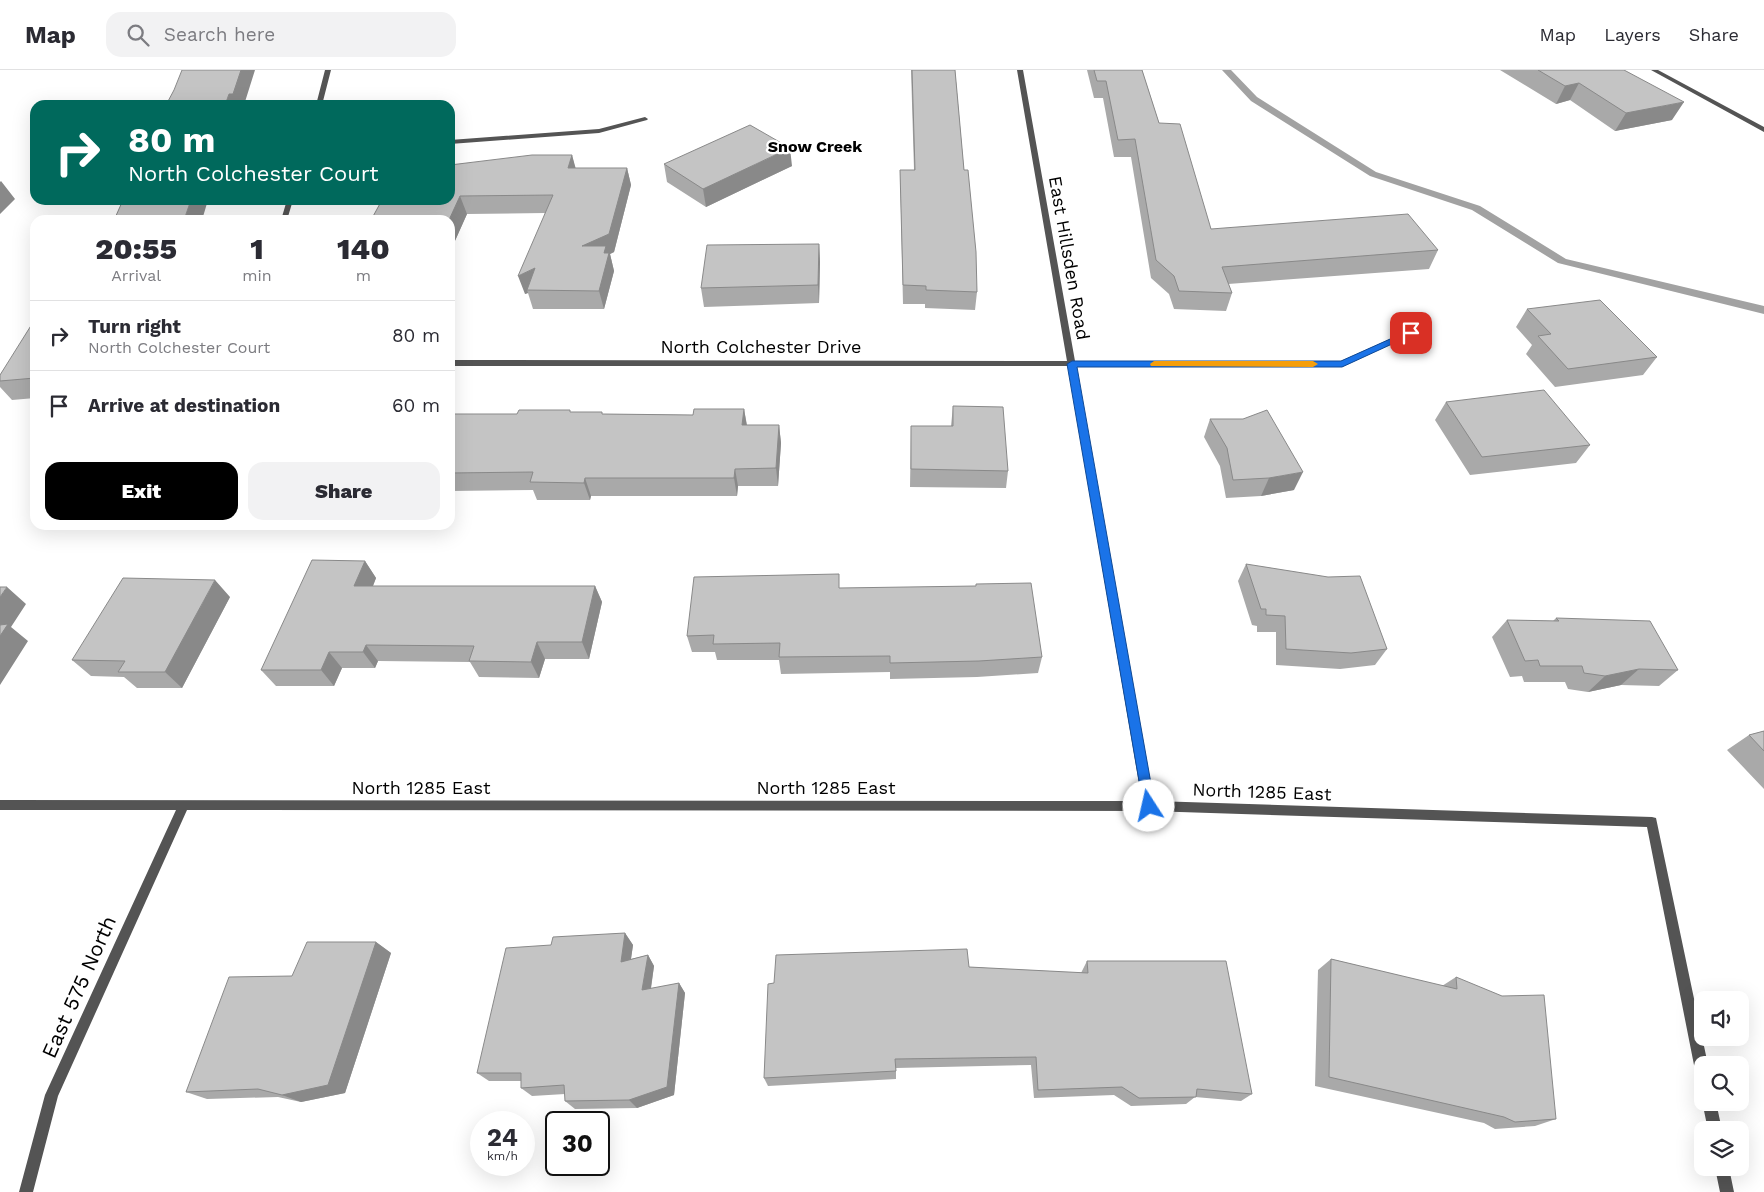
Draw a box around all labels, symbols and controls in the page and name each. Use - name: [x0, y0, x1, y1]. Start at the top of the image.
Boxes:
- search box: [106, 12, 456, 57]
- text: Map: [25, 21, 76, 49]
- icon: search: [124, 21, 152, 49]
- text: Search here: [164, 23, 275, 46]
- text: Map: [1539, 24, 1576, 45]
- text: Layers: [1604, 24, 1661, 45]
- text: Share: [1689, 24, 1739, 45]
- text: 80 m: [128, 119, 215, 161]
- icon: right: [45, 120, 110, 185]
- district label: Snow Creek: [768, 137, 862, 156]
- text: North Colchester Court: [128, 161, 378, 186]
- street label: East Hillsden Road: [1045, 174, 1094, 342]
- text: 20:55: [95, 231, 177, 266]
- text: 1: [250, 231, 264, 266]
- text: 140: [337, 231, 390, 266]
- text: Arrival: [111, 266, 161, 285]
- text: min: [242, 266, 272, 285]
- text: m: [356, 266, 371, 285]
- pin: [1390, 312, 1432, 354]
- text: Turn right: [88, 315, 181, 338]
- icon: arrive: [1397, 319, 1425, 347]
- icon: right: [45, 322, 73, 350]
- text: 80 m: [392, 324, 440, 347]
- street label: North Colchester Drive: [660, 336, 862, 357]
- text: North Colchester Court: [88, 338, 270, 357]
- icon: arrive: [45, 392, 73, 420]
- text: Arrive at destination: [88, 394, 280, 417]
- text: 60 m: [392, 394, 440, 417]
- button: Exit: [45, 462, 238, 520]
- button: Share: [248, 462, 440, 520]
- street label: North 1285 East: [351, 777, 491, 798]
- street label: North 1285 East: [756, 777, 896, 798]
- position arrow: [1122, 779, 1174, 831]
- street label: North 1285 East: [1192, 779, 1332, 804]
- street label: East 575 North: [36, 912, 121, 1062]
- map controls: [1694, 991, 1749, 1176]
- button: sound: [1694, 991, 1749, 1046]
- button: search: [1694, 1056, 1749, 1111]
- speed limit sign: 30: [545, 1111, 610, 1176]
- button: layers: [1694, 1121, 1749, 1176]
- text: 24: [487, 1123, 518, 1152]
- text: km/h: [487, 1149, 518, 1163]

